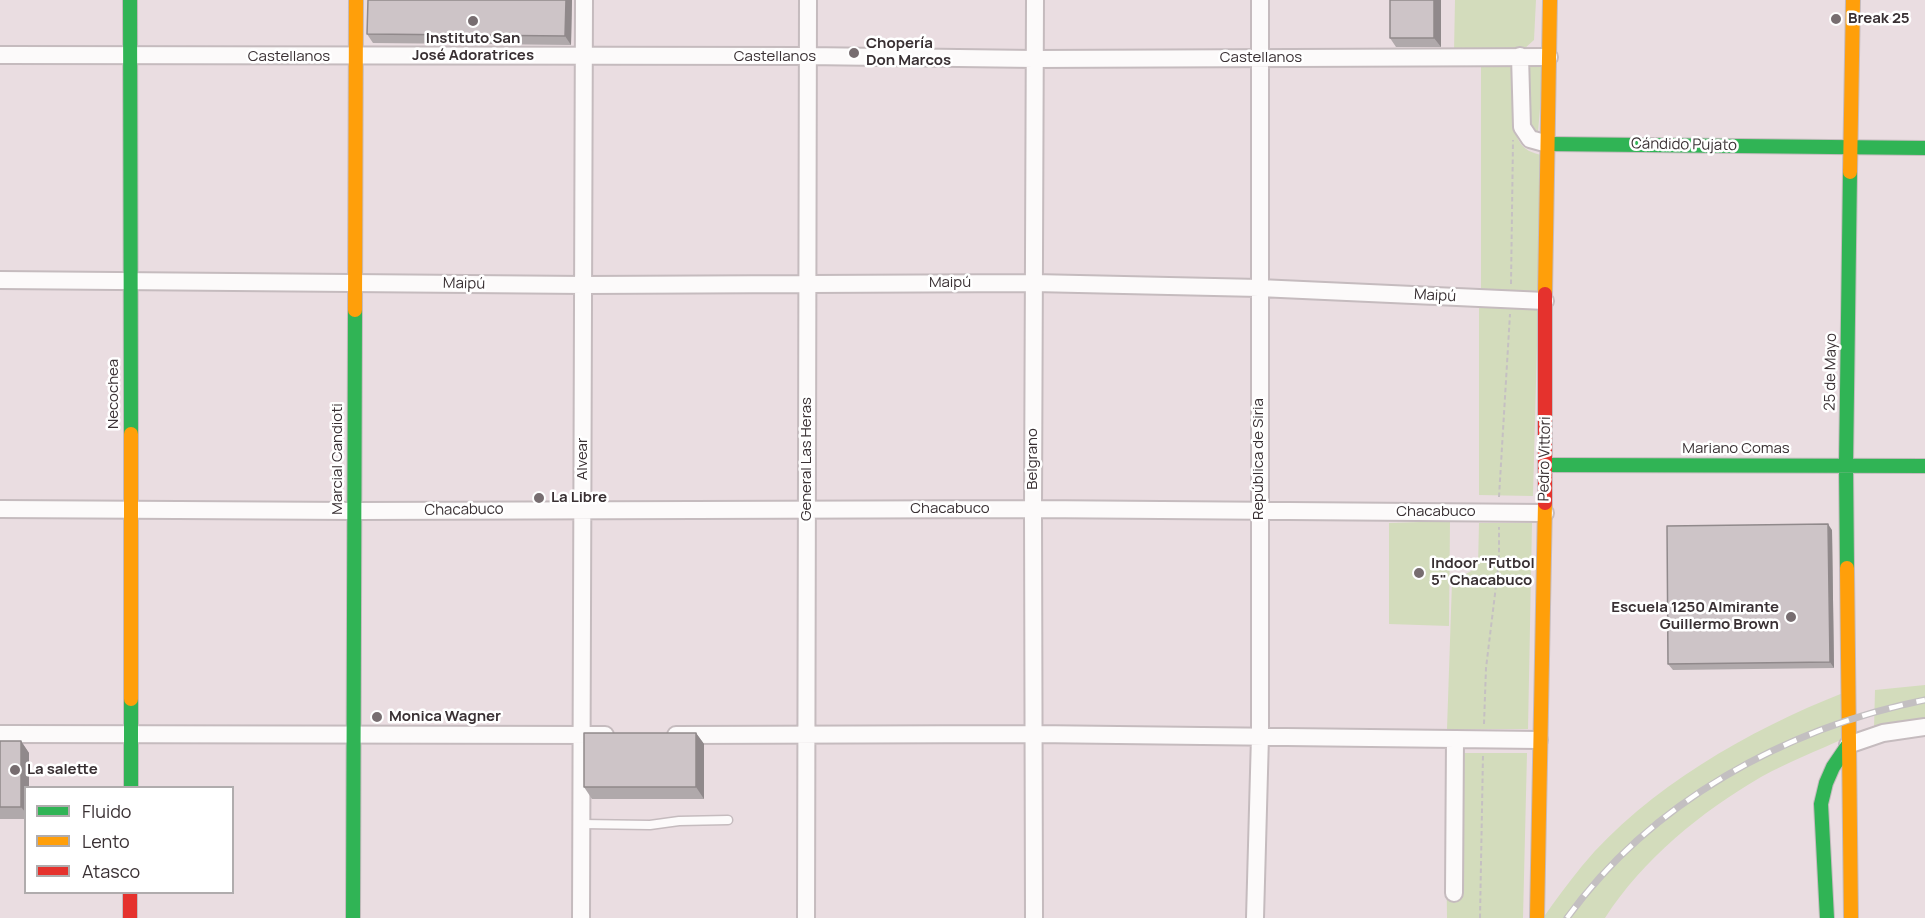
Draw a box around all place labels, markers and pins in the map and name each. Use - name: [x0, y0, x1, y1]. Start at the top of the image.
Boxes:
- place label: Break 25: [1848, 10, 1910, 28]
- marker: Break 25: [1829, 12, 1843, 26]
- marker: Instituto San José Adoratrices: [466, 14, 480, 28]
- place label: Instituto San José Adoratrices: [412, 30, 534, 65]
- place label: Chopería Don Marcos: [866, 35, 951, 70]
- marker: Chopería Don Marcos: [847, 46, 861, 60]
- place label: La Libre: [551, 489, 607, 507]
- marker: La Libre: [532, 491, 546, 505]
- place label: Indoor "Futbol 5" Chacabuco: [1431, 555, 1535, 590]
- marker: Indoor "Futbol 5" Chacabuco: [1412, 566, 1426, 580]
- place label: Escuela 1250 Almirante Guillermo Brown: [1611, 599, 1779, 634]
- marker: Escuela 1250 Almirante Guillermo Brown: [1784, 610, 1798, 624]
- place label: Monica Wagner: [389, 708, 501, 726]
- marker: Monica Wagner: [370, 710, 384, 724]
- place label: La salette: [27, 761, 98, 779]
- marker: La salette: [8, 763, 22, 777]

